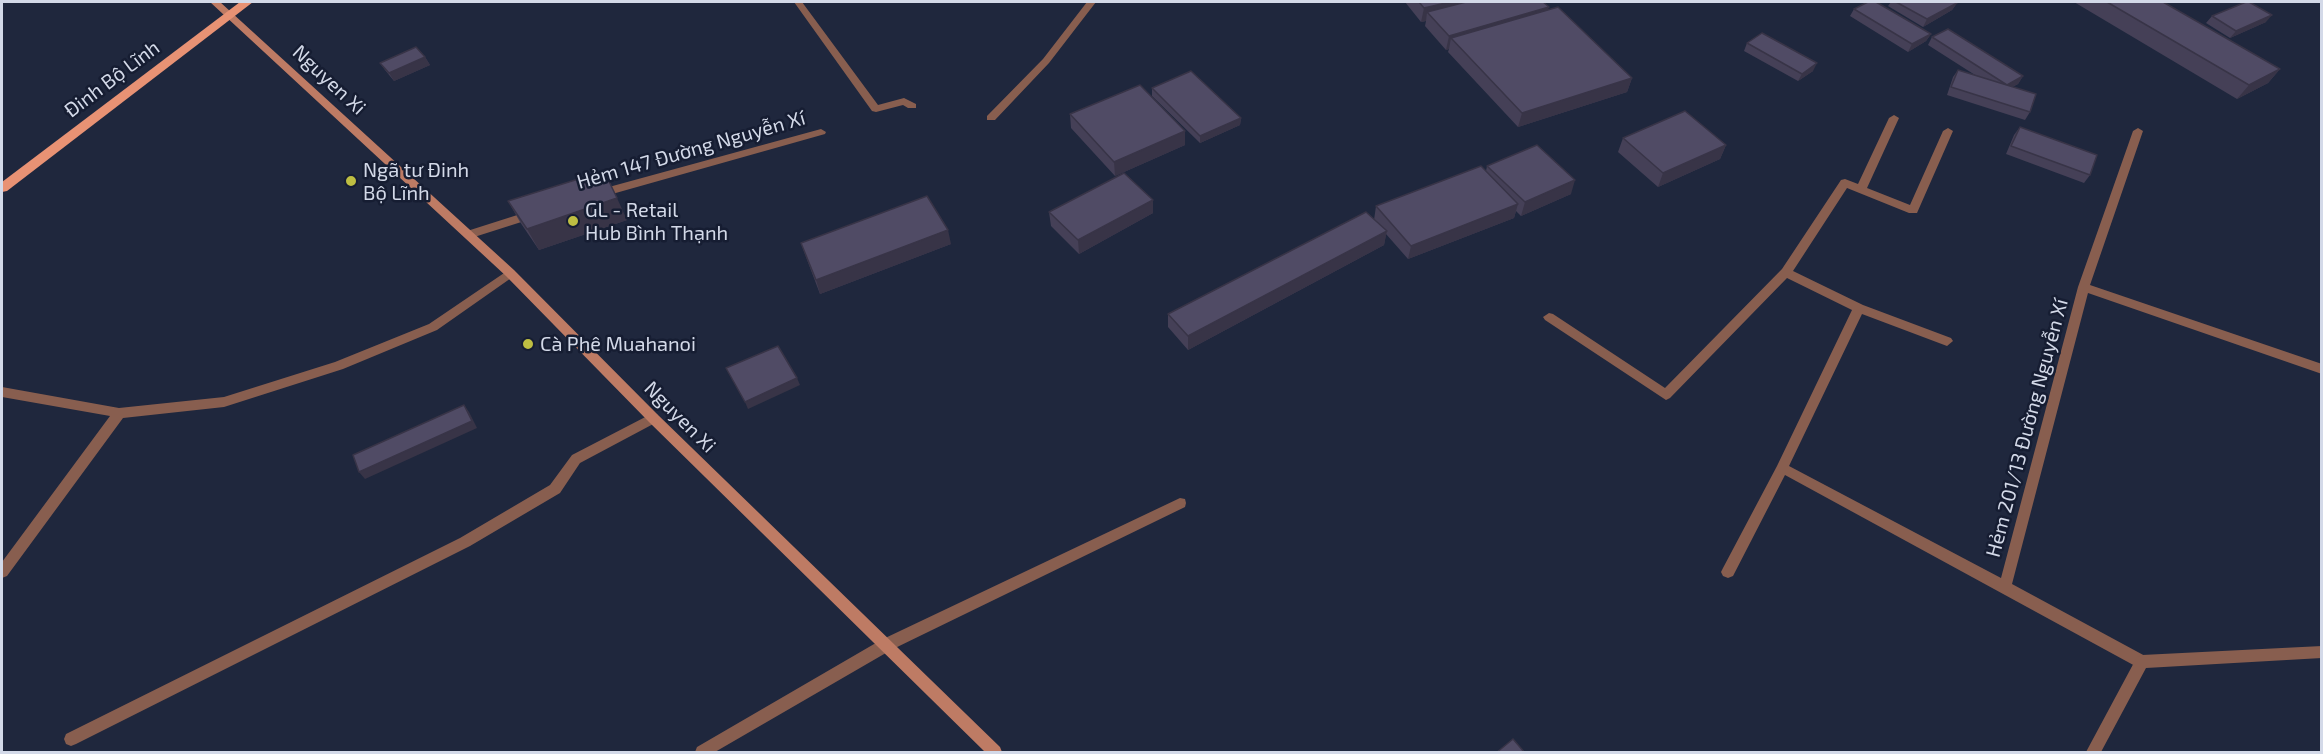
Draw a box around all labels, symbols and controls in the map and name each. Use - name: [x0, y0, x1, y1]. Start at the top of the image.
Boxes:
- street label: Đinh Bộ Lĩnh: [60, 35, 164, 123]
- street label: Nguyen Xi: [287, 40, 371, 120]
- street label: Hẻm 147 Đường Nguyễn Xí: [574, 106, 808, 194]
- place label: Ngã tư Đinh Bộ Lĩnh: [363, 158, 469, 205]
- marker: Ngã tư Đinh Bộ Lĩnh: [344, 174, 358, 188]
- place label: GL - Retail Hub Bình Thạnh: [585, 198, 728, 245]
- marker: GL - Retail Hub Bình Thạnh: [566, 214, 580, 228]
- street label: Hẻm 201/13 Đường Nguyễn Xí: [1981, 296, 2073, 560]
- place label: Cà Phê Muahanoi: [540, 332, 696, 356]
- marker: Cà Phê Muahanoi: [521, 337, 535, 351]
- street label: Nguyen Xi: [639, 376, 721, 458]

